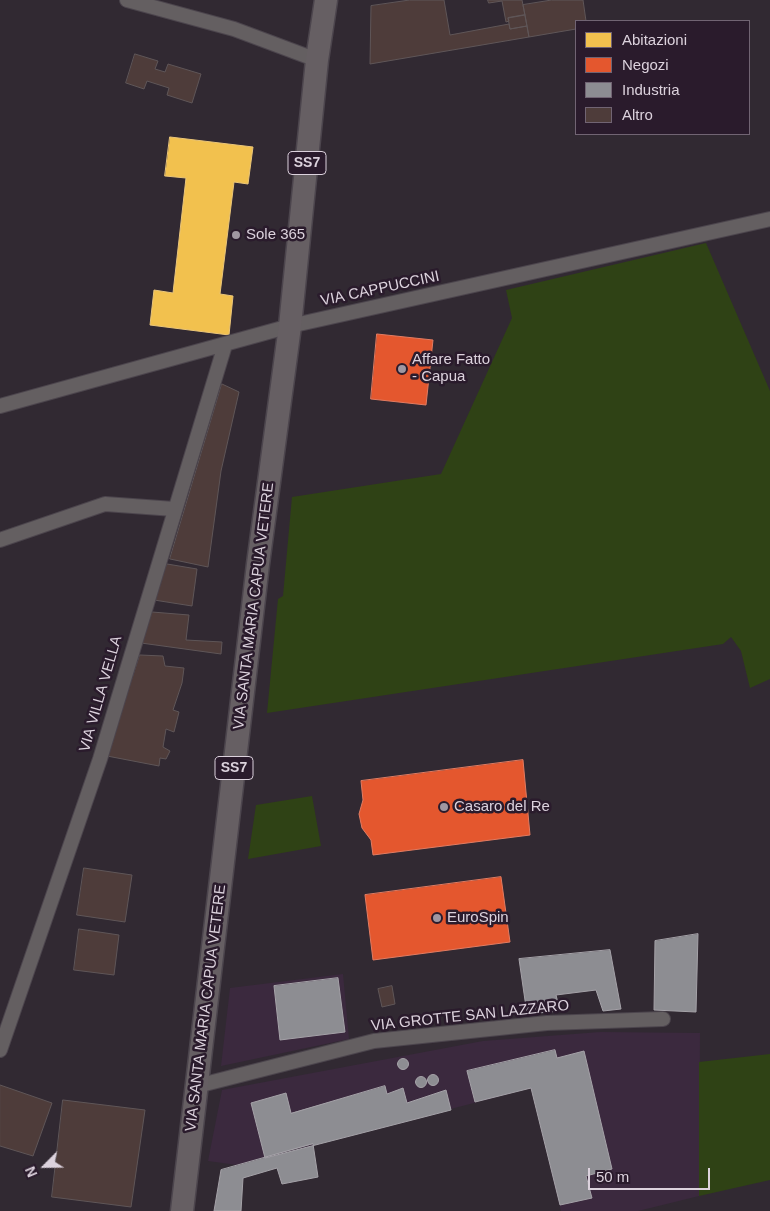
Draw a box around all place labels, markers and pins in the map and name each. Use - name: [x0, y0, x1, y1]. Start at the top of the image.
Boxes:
- place label: Sole 365: [246, 226, 305, 244]
- marker: Sole 365: [230, 229, 242, 241]
- place label: Affare Fatto - Capua: [412, 351, 490, 386]
- marker: Affare Fatto - Capua: [396, 363, 408, 375]
- place label: Casaro del Re: [454, 798, 550, 816]
- marker: Casaro del Re: [438, 801, 450, 813]
- place label: EuroSpin: [447, 909, 509, 927]
- marker: EuroSpin: [431, 912, 443, 924]

